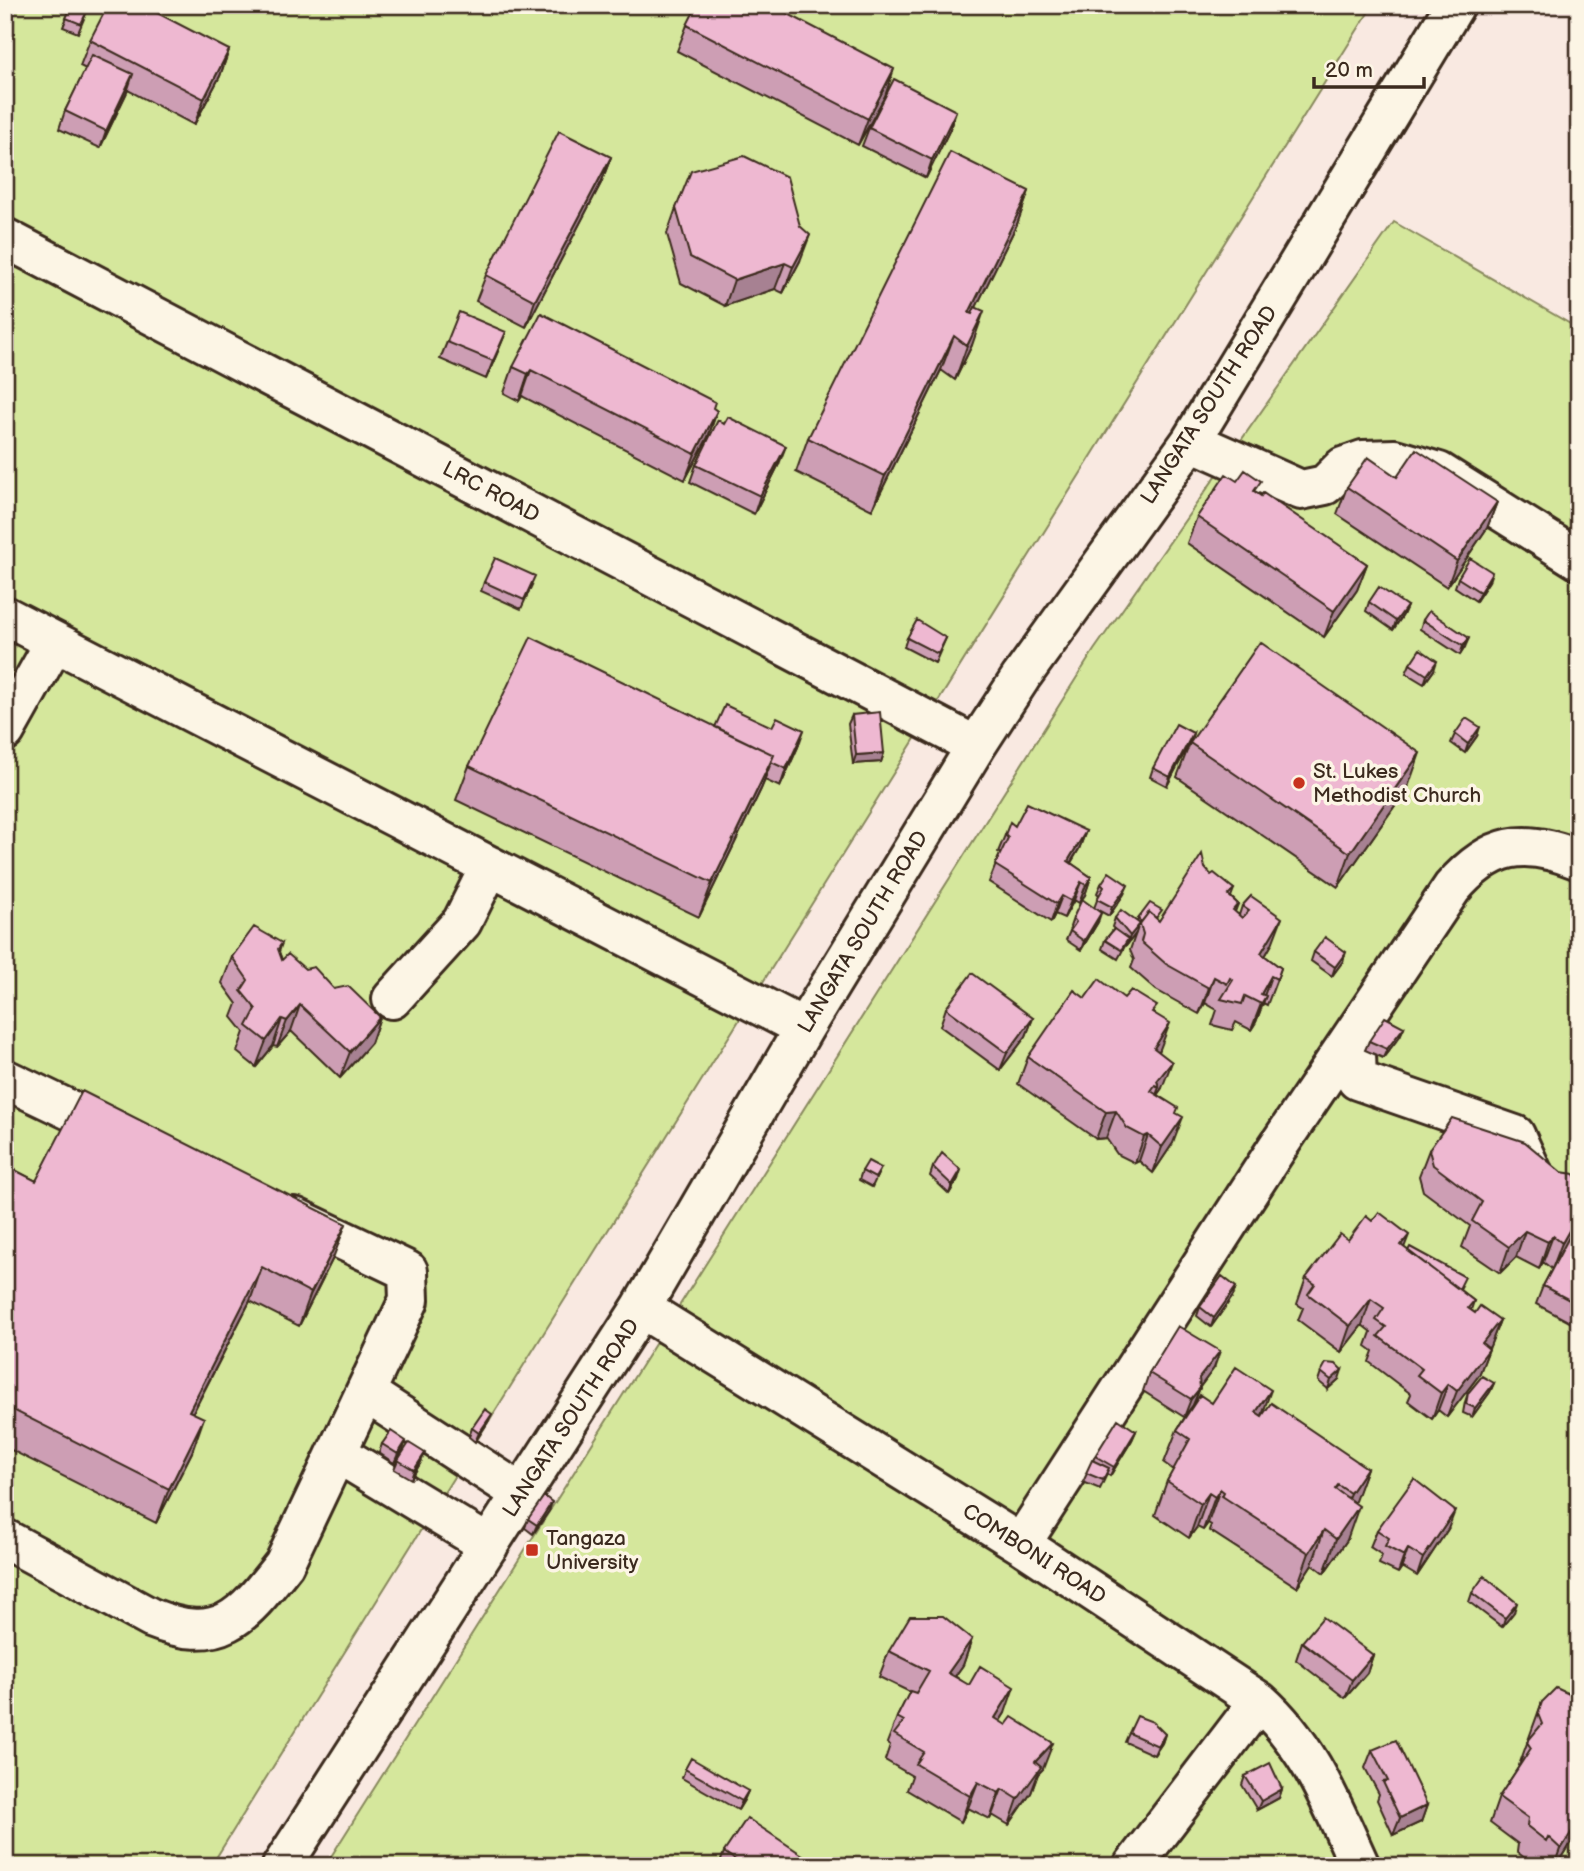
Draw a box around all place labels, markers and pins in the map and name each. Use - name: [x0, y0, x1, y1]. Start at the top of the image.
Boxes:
- place label: St. Lukes Methodist Church: [1313, 759, 1481, 808]
- marker: St. Lukes Methodist Church: [1291, 775, 1307, 791]
- place label: Tangaza University: [546, 1526, 639, 1575]
- marker: Tangaza University: [524, 1542, 540, 1558]

